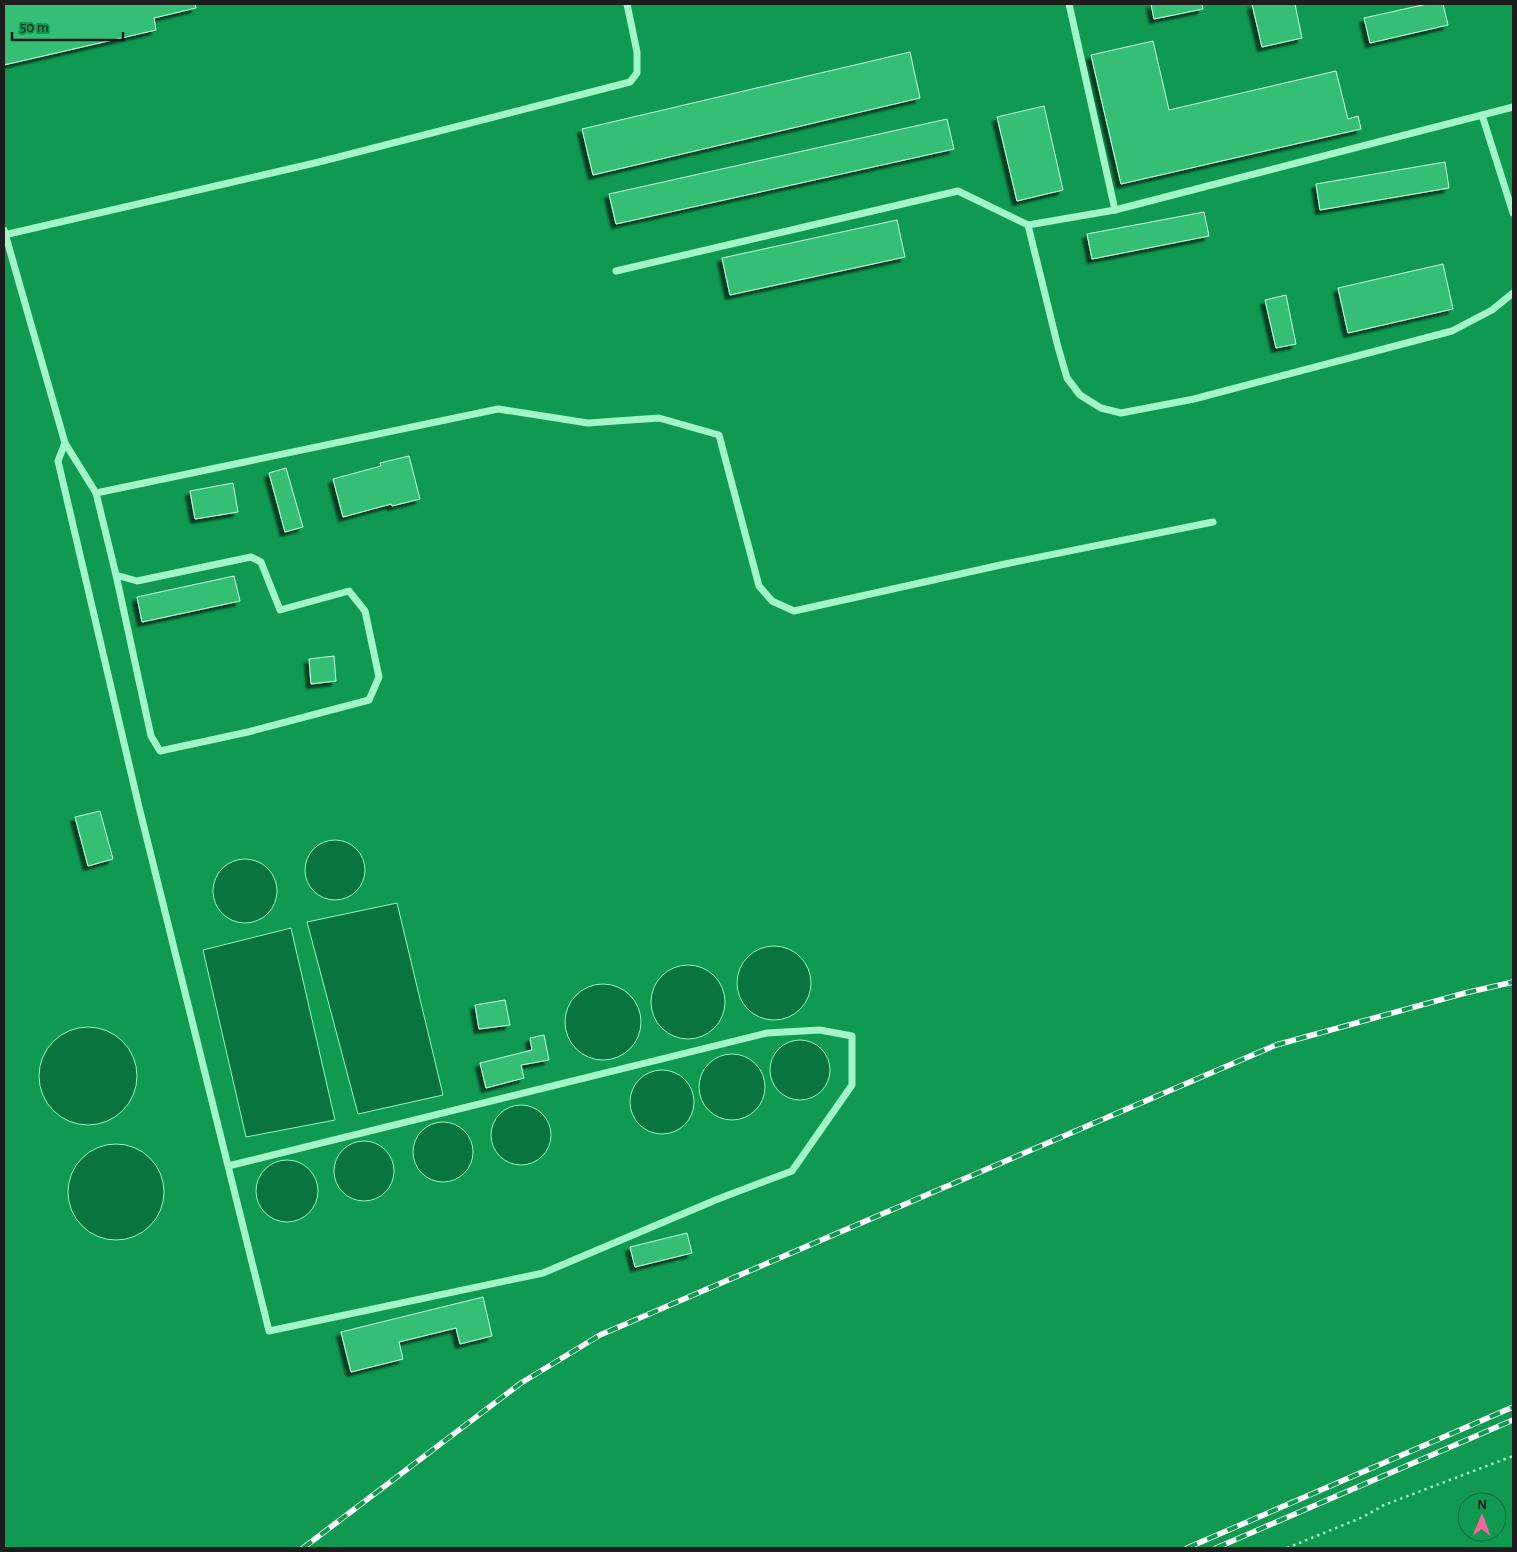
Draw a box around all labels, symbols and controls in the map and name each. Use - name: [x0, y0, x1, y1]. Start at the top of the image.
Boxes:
- scale bar: [12, 10, 124, 42]
- text: 50 m: [20, 20, 49, 35]
- north arrow: [1457, 1492, 1507, 1542]
- text: N: [1477, 1498, 1487, 1512]

